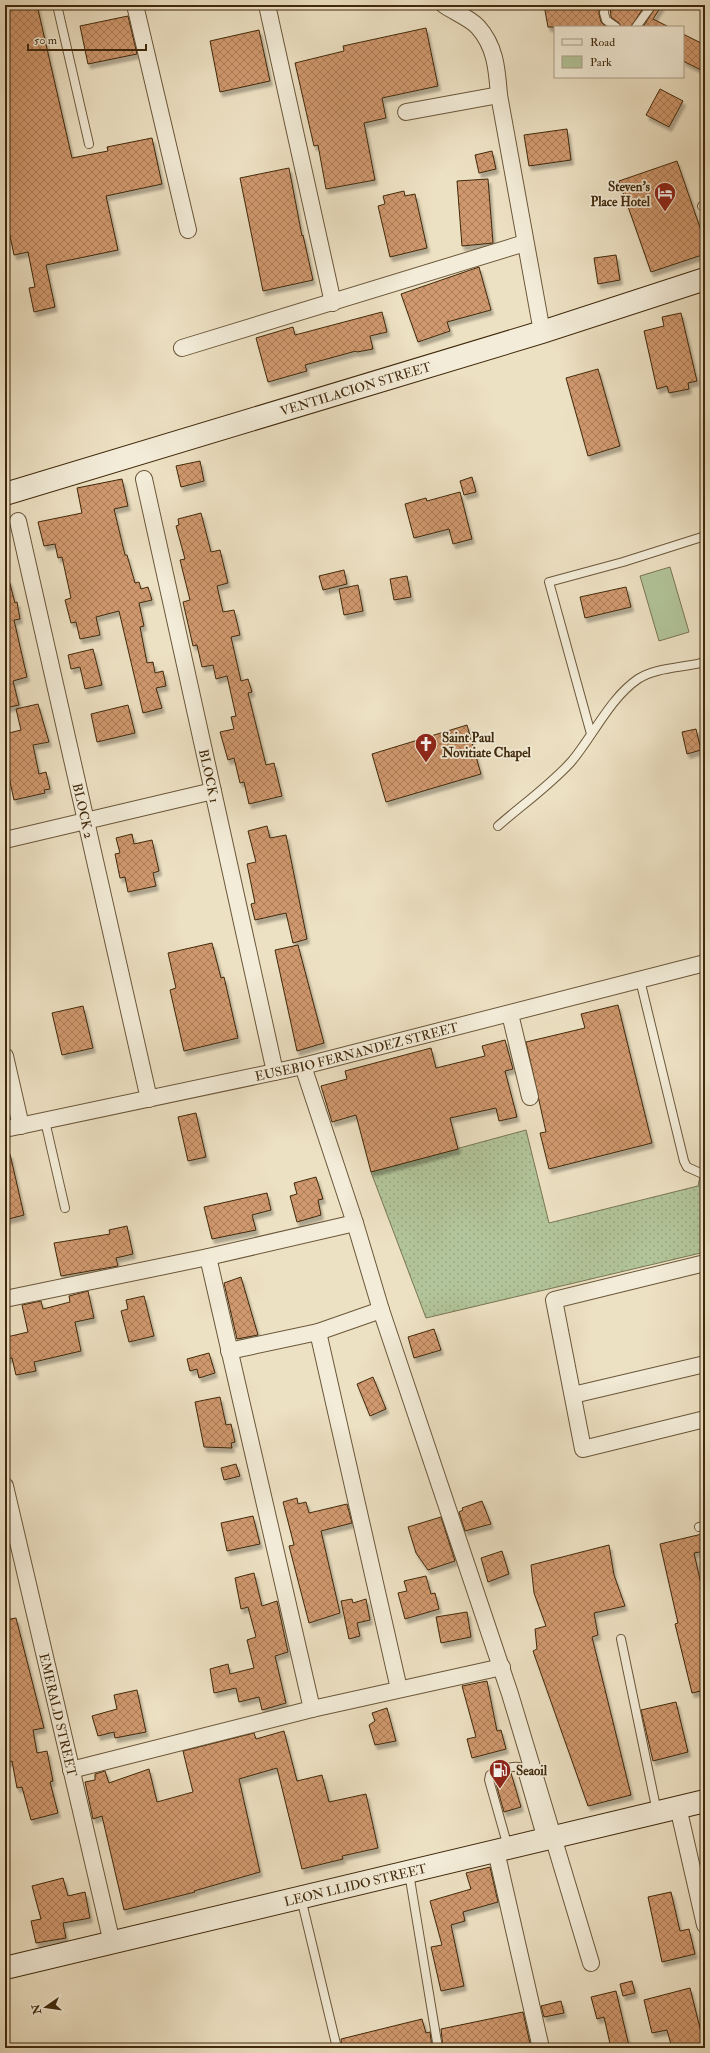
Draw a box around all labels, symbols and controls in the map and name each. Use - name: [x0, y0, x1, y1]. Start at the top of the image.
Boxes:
- scale bar: [28, 26, 146, 52]
- legend: [554, 26, 684, 78]
- text: 50 m: [34, 33, 58, 48]
- text: Road: [590, 35, 615, 50]
- text: Park: [590, 55, 612, 70]
- place label: Steven’s Place Hotel: [591, 179, 651, 210]
- hotel icon: Steven’s Place Hotel: [652, 180, 678, 213]
- street label: VENTILACION STREET: [278, 359, 433, 420]
- place label: Saint Paul Novitiate Chapel: [441, 730, 532, 762]
- church icon: Saint Paul Novitiate Chapel: [413, 731, 439, 764]
- street label: BLOCK 1: [195, 748, 222, 805]
- street label: BLOCK 2: [69, 782, 97, 841]
- street label: EUSEBIO FERNANDEZ STREET: [254, 1019, 460, 1085]
- street label: EMERALD STREET: [35, 1652, 80, 1779]
- fuel station icon: Seaoil: [487, 1757, 513, 1790]
- place label: Seaoil: [516, 1763, 548, 1779]
- street label: LEON LLIDO STREET: [282, 1861, 429, 1910]
- north arrow: [26, 1987, 66, 2027]
- text: N: [29, 2002, 44, 2016]

